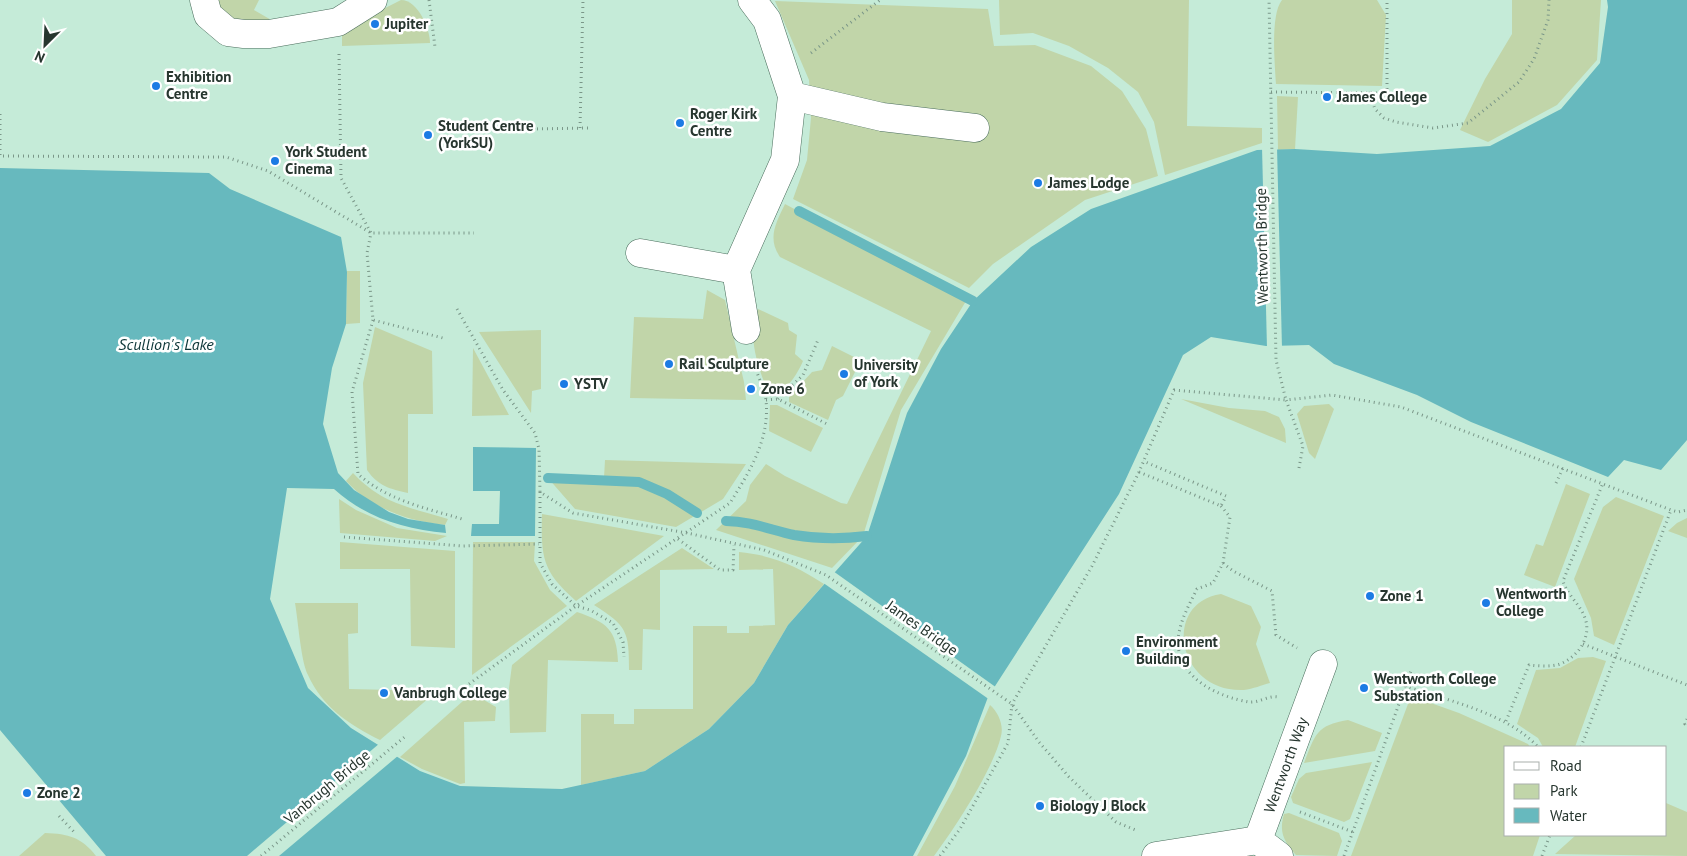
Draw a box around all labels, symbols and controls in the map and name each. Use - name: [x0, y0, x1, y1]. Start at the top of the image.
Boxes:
- place label: Jupiter: [384, 14, 429, 33]
- marker: Jupiter: [369, 18, 381, 30]
- north arrow: [20, 20, 70, 70]
- text: N: [32, 47, 48, 67]
- place label: Exhibition Centre: [166, 67, 232, 103]
- marker: Exhibition Centre: [150, 80, 162, 92]
- place label: James College: [1336, 87, 1427, 106]
- marker: James College: [1321, 91, 1333, 103]
- place label: Roger Kirk Centre: [690, 104, 758, 140]
- place label: Student Centre (YorkSU): [438, 116, 534, 152]
- marker: Roger Kirk Centre: [674, 117, 686, 129]
- marker: Student Centre (YorkSU): [422, 129, 434, 141]
- place label: York Student Cinema: [284, 142, 367, 178]
- marker: York Student Cinema: [269, 155, 281, 167]
- place label: James Lodge: [1047, 173, 1130, 192]
- marker: James Lodge: [1032, 177, 1044, 189]
- street label: Wentworth Bridge: [1251, 188, 1272, 304]
- water label: Scullion's Lake: [118, 334, 214, 354]
- place label: Rail Sculpture: [679, 354, 769, 373]
- place label: University of York: [854, 355, 919, 391]
- marker: Rail Sculpture: [663, 358, 675, 370]
- marker: University of York: [838, 368, 850, 380]
- place label: YSTV: [573, 374, 609, 393]
- marker: YSTV: [558, 378, 570, 390]
- place label: Zone 6: [761, 379, 805, 398]
- marker: Zone 6: [745, 383, 757, 395]
- place label: Wentworth College: [1496, 584, 1567, 620]
- place label: Zone 1: [1380, 586, 1424, 605]
- marker: Zone 1: [1364, 590, 1376, 602]
- street label: James Bridge: [882, 595, 962, 659]
- marker: Wentworth College: [1480, 597, 1492, 609]
- place label: Environment Building: [1136, 632, 1219, 668]
- marker: Environment Building: [1120, 645, 1132, 657]
- place label: Wentworth College Substation: [1374, 669, 1497, 705]
- marker: Wentworth College Substation: [1358, 682, 1370, 694]
- place label: Vanbrugh College: [393, 683, 507, 702]
- marker: Vanbrugh College: [378, 687, 390, 699]
- street label: Wentworth Way: [1259, 714, 1312, 815]
- street label: Vanbrugh Bridge: [279, 745, 374, 829]
- legend: [1504, 746, 1667, 836]
- text: Road: [1550, 756, 1582, 775]
- text: Park: [1550, 781, 1578, 800]
- place label: Zone 2: [37, 783, 81, 802]
- marker: Zone 2: [21, 787, 33, 799]
- place label: Biology J Block: [1050, 796, 1147, 815]
- marker: Biology J Block: [1034, 800, 1046, 812]
- text: Water: [1550, 806, 1587, 825]

